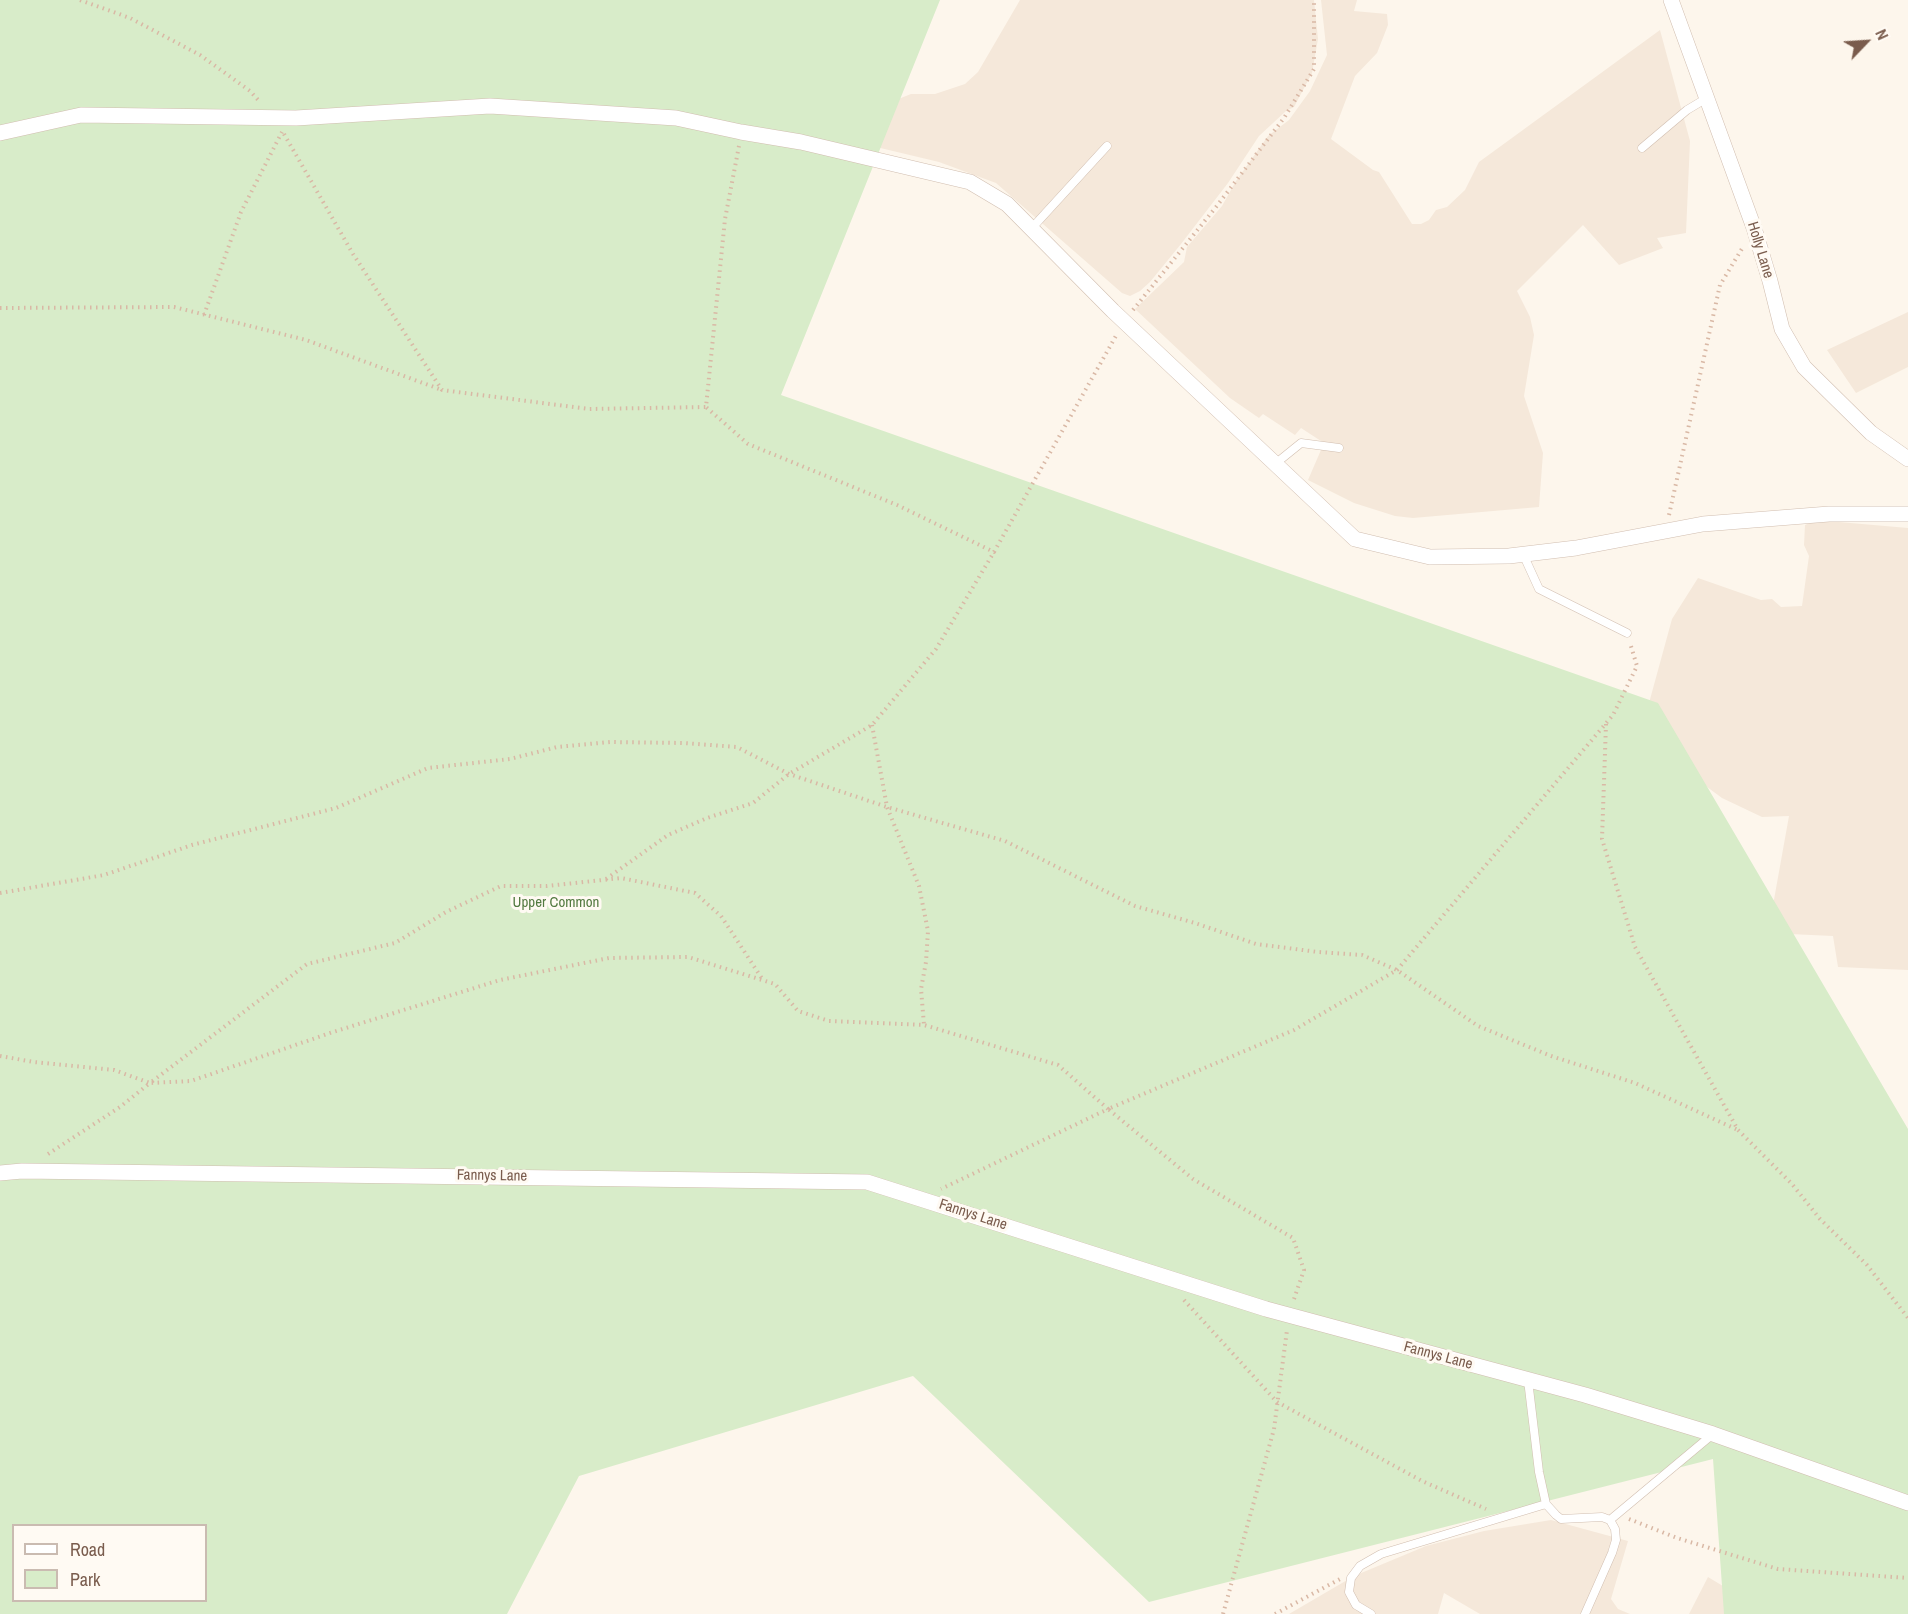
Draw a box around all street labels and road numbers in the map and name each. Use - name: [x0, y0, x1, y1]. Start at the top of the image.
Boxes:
- street label: Holly Lane: [1743, 220, 1777, 280]
- street label: Fannys Lane: [457, 1166, 527, 1186]
- street label: Fannys Lane: [937, 1196, 1009, 1234]
- street label: Fannys Lane: [1402, 1338, 1474, 1374]

